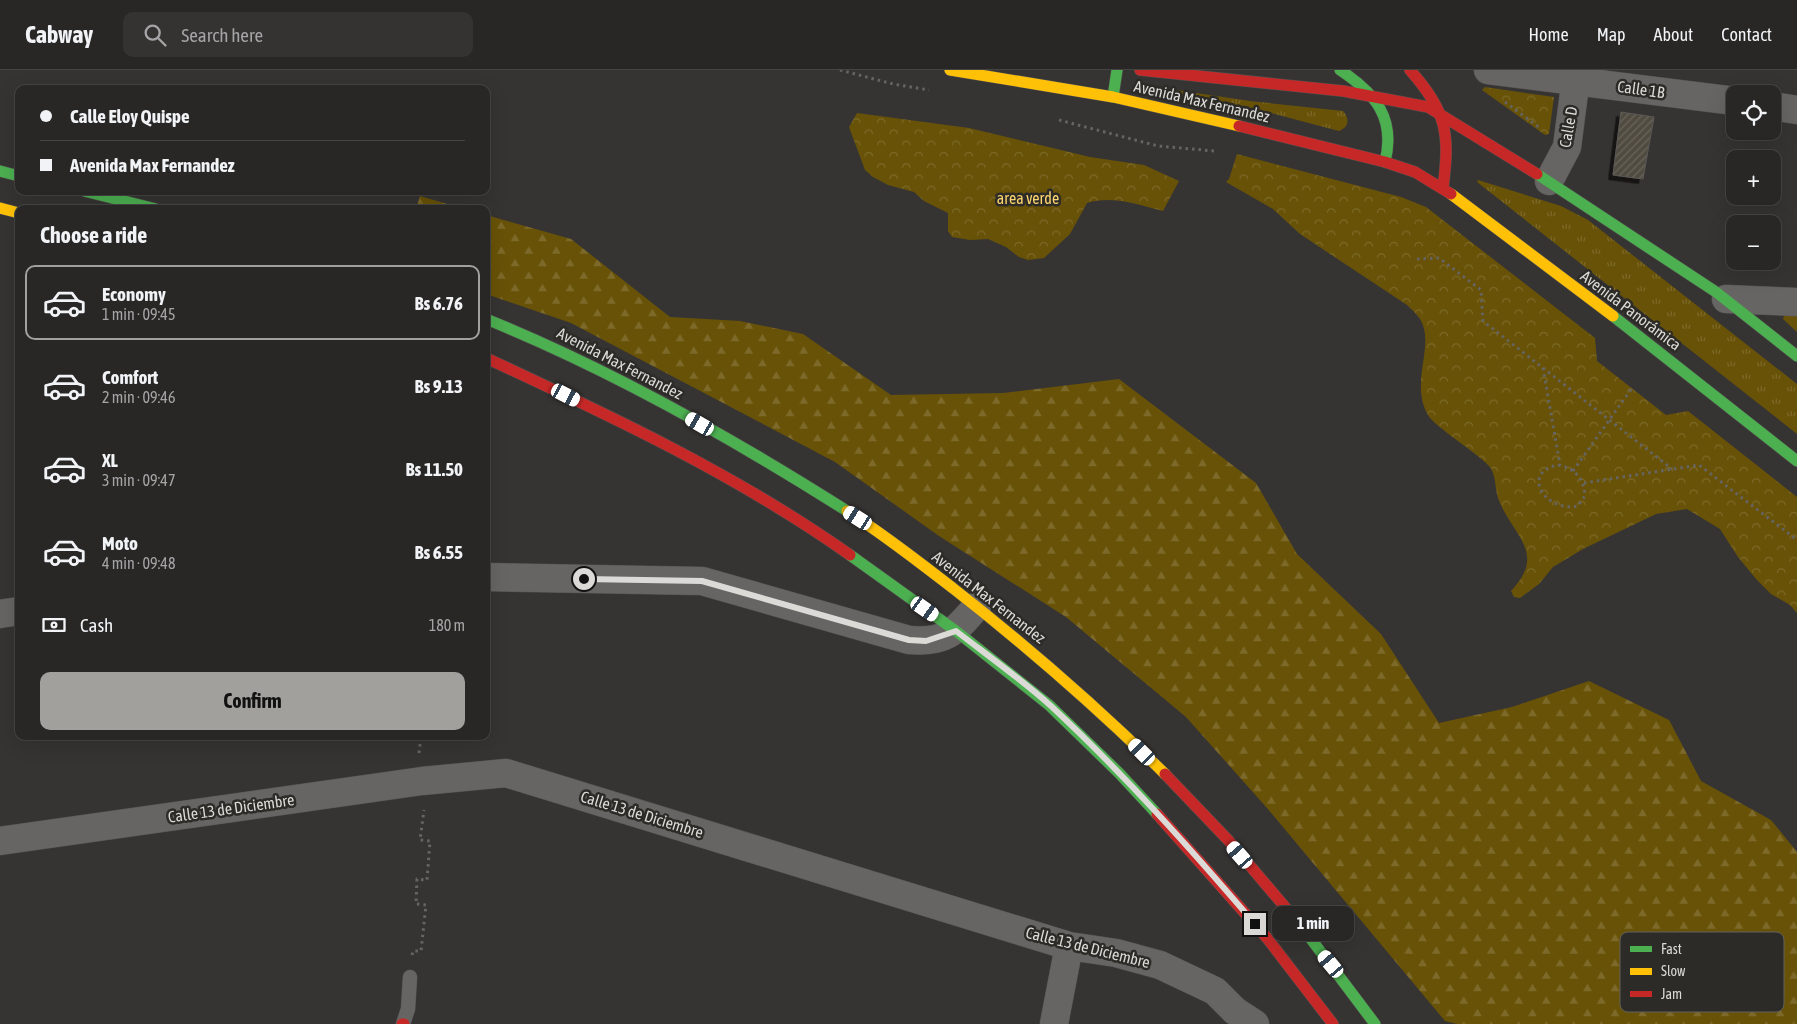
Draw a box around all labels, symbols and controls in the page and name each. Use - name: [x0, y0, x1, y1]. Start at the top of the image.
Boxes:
- search box: [123, 12, 473, 57]
- text: Cabway: [25, 21, 93, 48]
- icon: search: [141, 21, 169, 49]
- text: Search here: [181, 24, 263, 46]
- text: Home: [1529, 24, 1569, 45]
- text: Map: [1597, 24, 1626, 45]
- text: About: [1654, 24, 1693, 45]
- text: Contact: [1721, 24, 1772, 45]
- street label: Avenida Max Fernandez: [1132, 77, 1272, 125]
- street label: Calle 1B: [1616, 77, 1666, 101]
- map controls: [1726, 85, 1781, 270]
- button: locate: [1726, 85, 1781, 140]
- text: Calle Eloy Quispe: [70, 105, 190, 127]
- street label: Calle D: [1556, 105, 1580, 149]
- button: +: [1726, 150, 1781, 205]
- text: Avenida Max Fernandez: [70, 154, 235, 176]
- park label: area verde: [997, 189, 1059, 207]
- button: −: [1726, 215, 1781, 270]
- text: Choose a ride: [40, 222, 147, 248]
- street label: Avenida Panorámica: [1577, 266, 1685, 354]
- icon: car: [42, 280, 87, 325]
- text: Economy: [102, 283, 166, 305]
- text: Bs 6.76: [415, 292, 463, 314]
- text: 1 min · 09:45: [102, 305, 175, 323]
- street label: Avenida Max Fernandez: [554, 323, 686, 403]
- icon: car: [42, 363, 87, 408]
- text: Comfort: [102, 366, 158, 388]
- text: Bs 9.13: [415, 375, 463, 397]
- car: [549, 382, 582, 408]
- text: 2 min · 09:46: [102, 388, 175, 406]
- car: [683, 410, 716, 438]
- icon: car: [42, 446, 87, 491]
- text: XL: [102, 449, 118, 471]
- text: Bs 11.50: [406, 458, 463, 480]
- text: 3 min · 09:47: [102, 471, 175, 489]
- car: [841, 504, 874, 532]
- icon: car: [42, 529, 87, 574]
- text: Moto: [102, 532, 138, 554]
- text: Bs 6.55: [415, 541, 463, 563]
- street label: Avenida Max Fernandez: [929, 547, 1049, 647]
- text: 4 min · 09:48: [102, 554, 175, 572]
- route start: [573, 568, 595, 590]
- car: [908, 594, 941, 624]
- icon: cash: [40, 611, 68, 639]
- text: Cash: [80, 614, 113, 636]
- text: 180 m: [429, 616, 465, 634]
- button: Confirm: [40, 672, 465, 730]
- car: [1126, 736, 1157, 768]
- street label: Calle 13 de Diciembre: [579, 787, 705, 841]
- street label: Calle 13 de Diciembre: [167, 790, 295, 826]
- car: [1224, 839, 1255, 871]
- callout: 1 min: [1272, 906, 1355, 942]
- route end: [1244, 913, 1266, 935]
- text: 1 min: [1297, 914, 1329, 932]
- street label: Calle 13 de Diciembre: [1024, 923, 1152, 971]
- legend: [1620, 932, 1784, 1012]
- text: Fast: [1661, 941, 1682, 957]
- car: [1315, 948, 1346, 980]
- text: Slow: [1661, 963, 1686, 979]
- text: Jam: [1661, 986, 1682, 1002]

